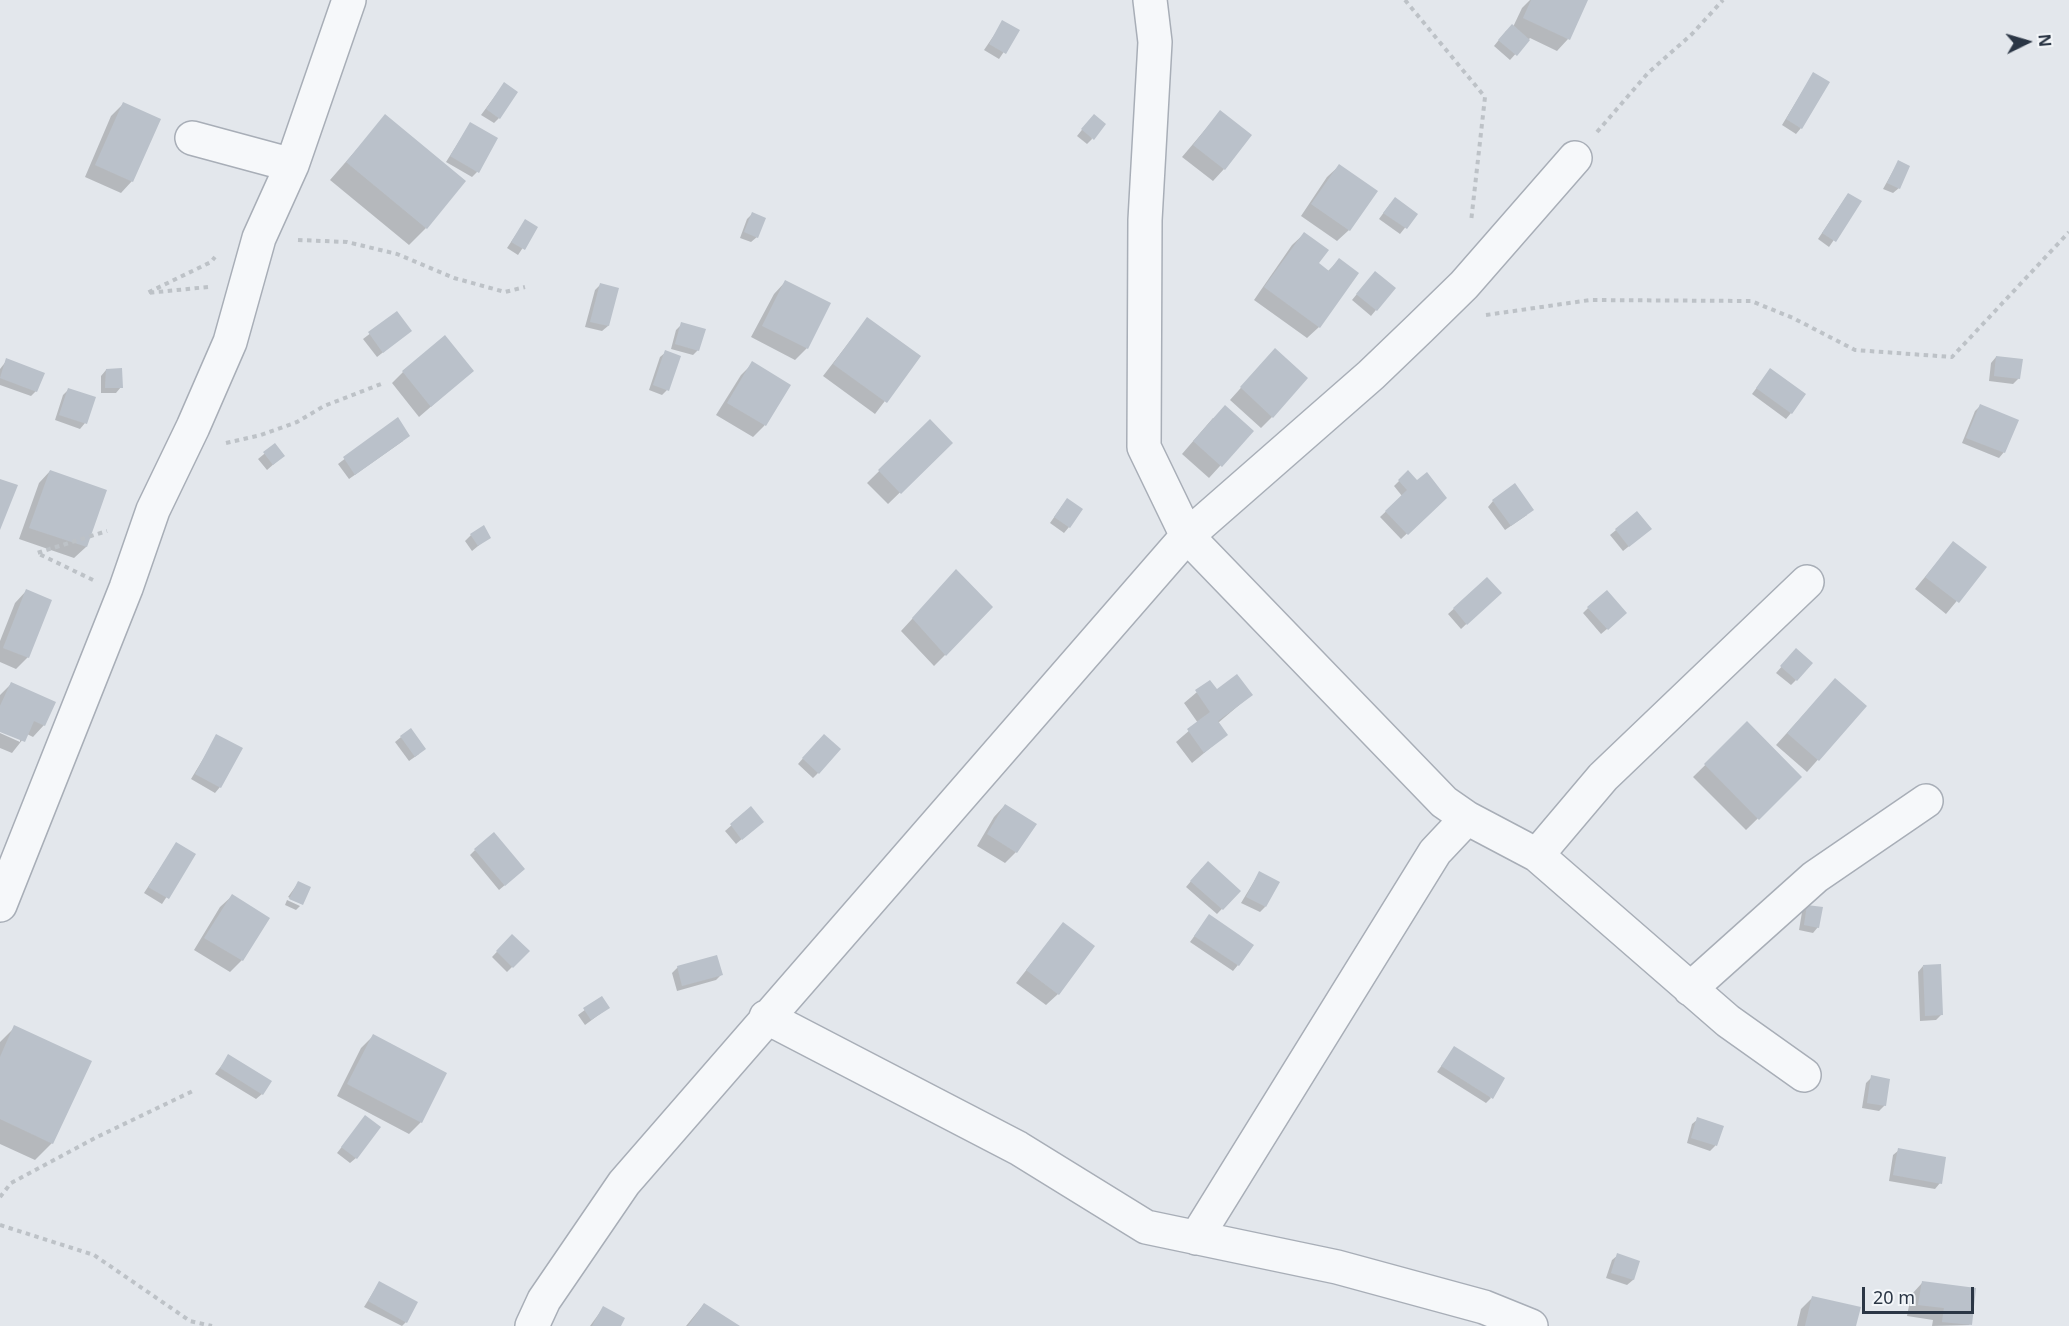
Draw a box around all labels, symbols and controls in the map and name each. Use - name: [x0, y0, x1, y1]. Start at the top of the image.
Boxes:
- north arrow: [1997, 12, 2057, 72]
- text: N: [2033, 33, 2056, 48]
- scale bar: [1865, 1275, 1978, 1313]
- text: 20 m: [1873, 1285, 1915, 1309]

